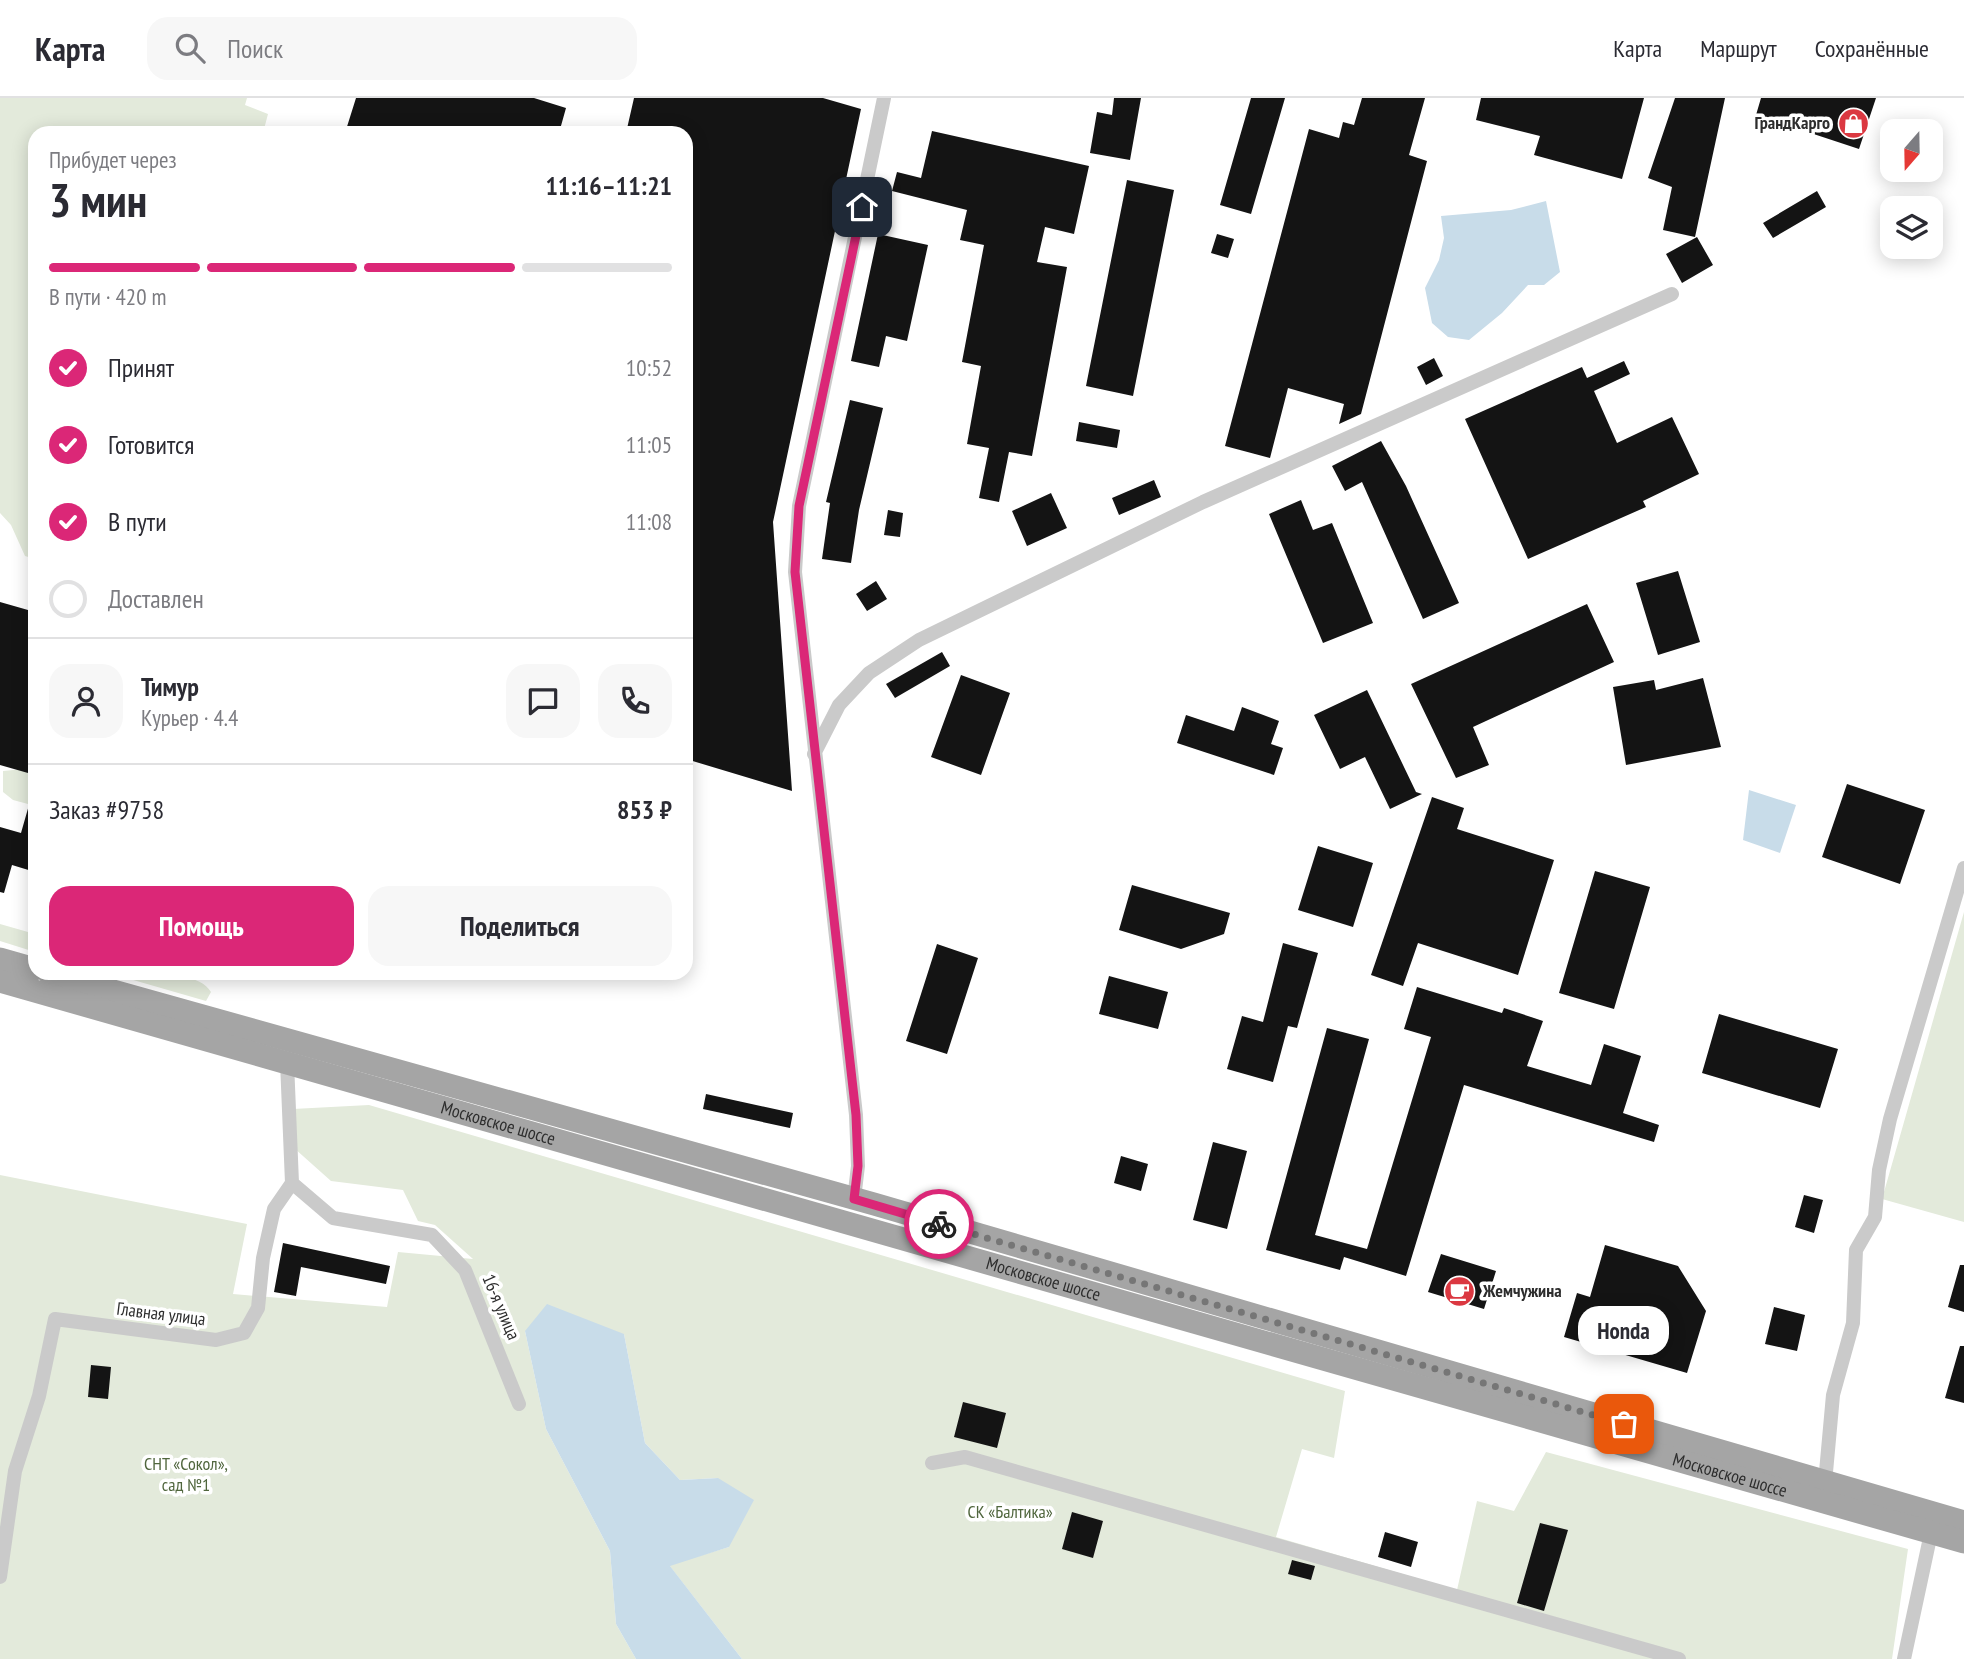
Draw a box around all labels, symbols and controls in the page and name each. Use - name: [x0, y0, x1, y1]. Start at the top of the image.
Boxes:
- search box: [147, 17, 637, 80]
- text: Карта: [35, 27, 105, 70]
- icon: search: [171, 29, 209, 67]
- text: Поиск: [227, 32, 283, 65]
- text: Карта: [1613, 33, 1662, 64]
- text: Маршрут: [1700, 33, 1777, 64]
- text: Сохранённые: [1815, 33, 1929, 64]
- shop icon: ГрандКарго: [1836, 106, 1870, 140]
- place label: ГрандКарго: [1755, 111, 1830, 134]
- north arrow: [1880, 119, 1942, 182]
- map controls: [1880, 119, 1943, 259]
- text: Прибудет через: [49, 145, 177, 174]
- text: 11:16–11:21: [545, 169, 672, 202]
- text: 3 мин: [49, 170, 147, 230]
- pin: [832, 177, 892, 237]
- icon: home: [843, 188, 881, 226]
- button: layers: [1880, 196, 1943, 259]
- text: В пути · 420 m: [49, 282, 166, 311]
- icon: check: [49, 349, 87, 387]
- text: Принят: [108, 351, 174, 384]
- text: 10:52: [626, 353, 672, 382]
- icon: check: [49, 426, 87, 464]
- text: Готовится: [108, 428, 194, 461]
- text: 11:05: [626, 430, 672, 459]
- icon: check: [49, 503, 87, 541]
- text: В пути: [108, 505, 167, 538]
- text: 11:08: [626, 507, 672, 536]
- text: Доставлен: [108, 582, 204, 615]
- button: person: [49, 664, 123, 738]
- button: chat: [506, 664, 580, 738]
- button: phone: [598, 664, 672, 738]
- text: Тимур: [141, 670, 199, 703]
- text: Курьер · 4.4: [141, 703, 238, 732]
- text: Заказ #9758: [49, 793, 164, 826]
- text: 853 ₽: [617, 793, 672, 826]
- button: Помощь: [49, 886, 354, 966]
- button: Поделиться: [368, 886, 672, 966]
- street label: Московское шоссе: [438, 1096, 558, 1150]
- courier: [904, 1189, 974, 1259]
- icon: bike: [920, 1205, 958, 1243]
- street label: Московское шоссе: [984, 1251, 1103, 1306]
- street label: 16-я улица: [477, 1271, 526, 1343]
- cafe icon: Жемчужина: [1443, 1274, 1477, 1308]
- place label: Жемчужина: [1482, 1279, 1562, 1302]
- street label: Главная улица: [115, 1297, 207, 1330]
- callout: Honda: [1578, 1305, 1670, 1354]
- text: Honda: [1597, 1316, 1650, 1345]
- pin: [1594, 1394, 1654, 1454]
- icon: bag: [1605, 1405, 1643, 1443]
- street label: Московское шоссе: [1670, 1447, 1790, 1502]
- park label: СНТ «Сокол», сад №1: [144, 1452, 228, 1496]
- park label: СК «Балтика»: [967, 1500, 1053, 1523]

